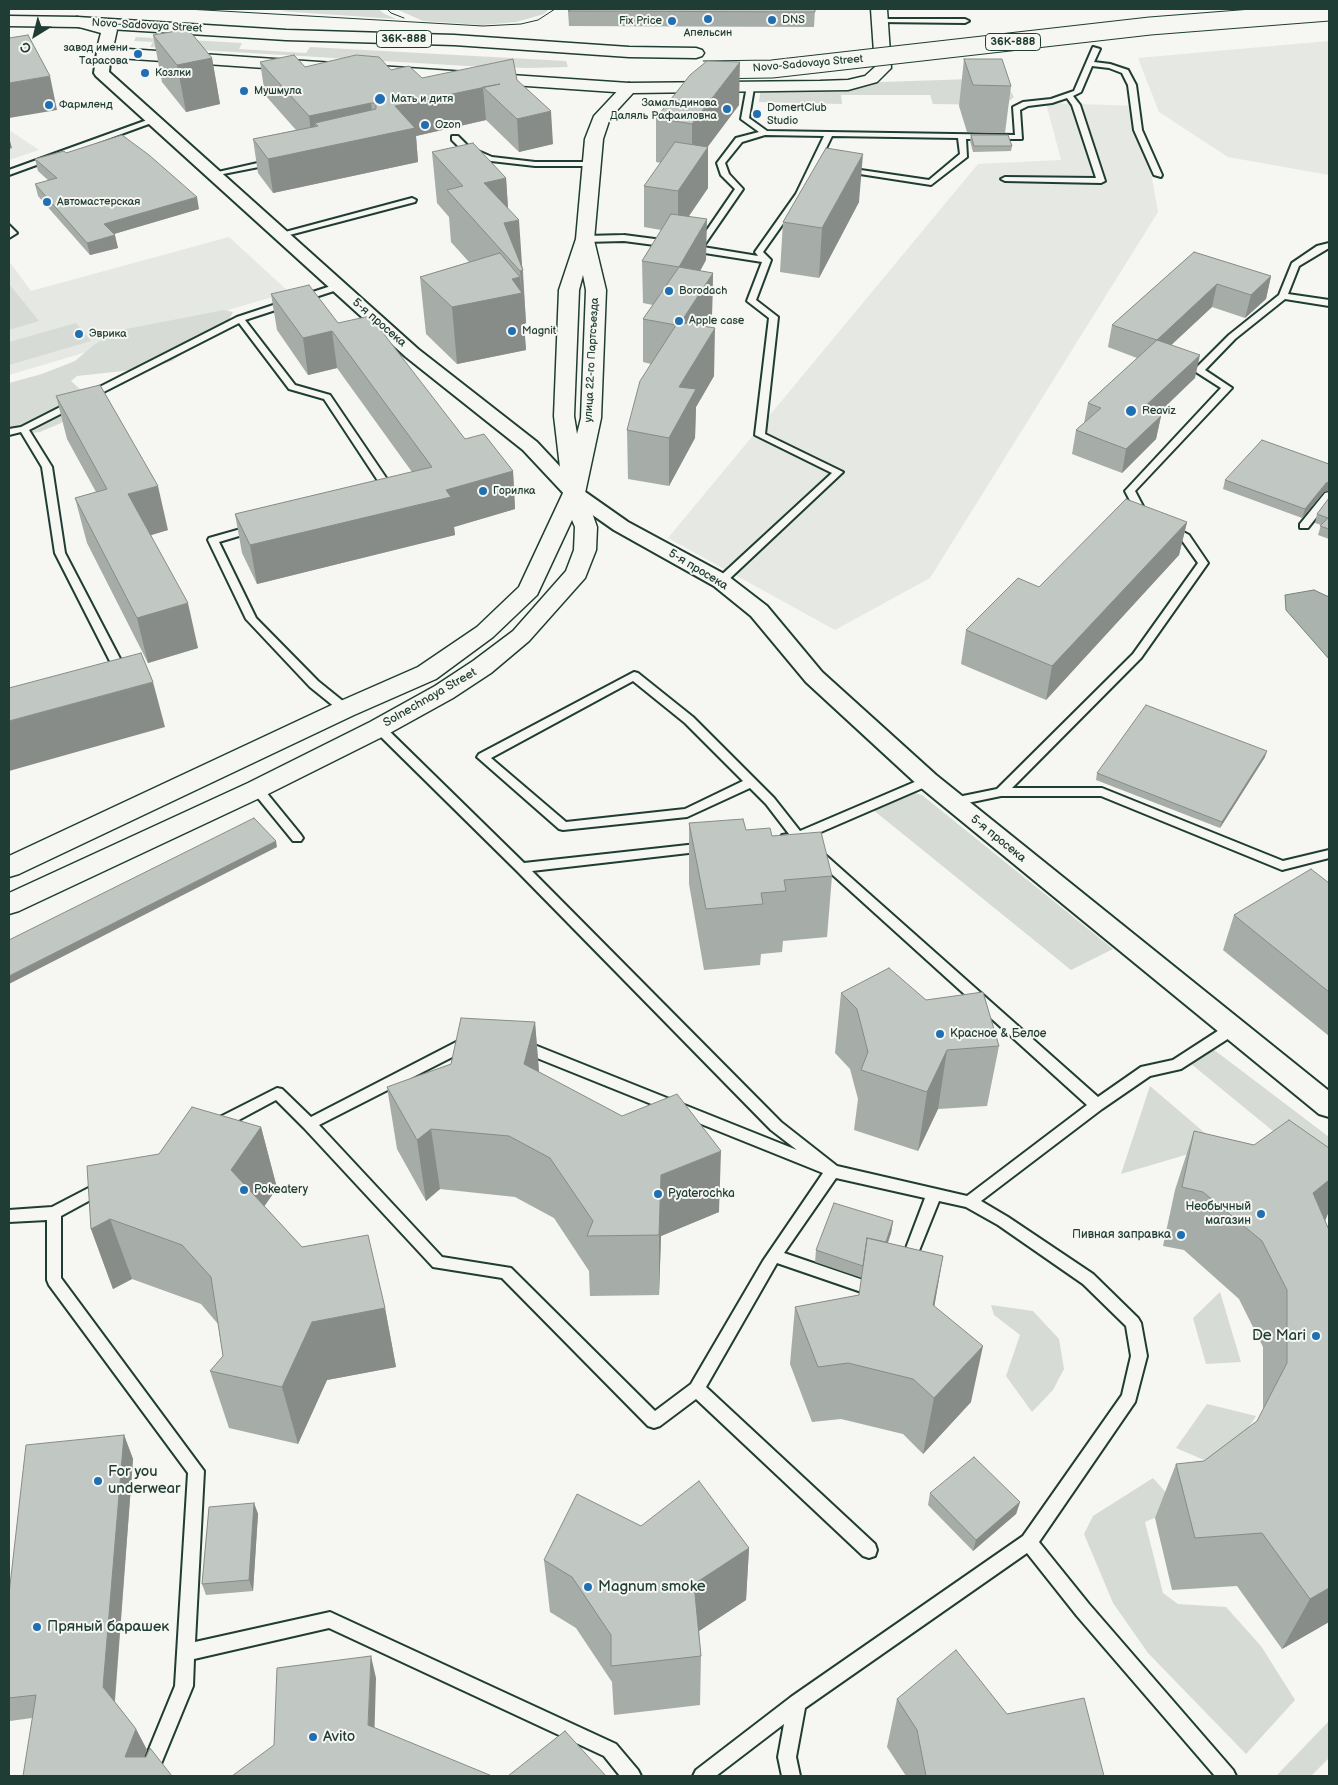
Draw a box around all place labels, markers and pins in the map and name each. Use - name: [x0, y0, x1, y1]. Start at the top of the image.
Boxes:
- marker: Апельсин: [702, 13, 714, 25]
- place label: DNS: [782, 13, 805, 27]
- place label: Fix Price: [619, 14, 662, 28]
- marker: DNS: [766, 14, 778, 26]
- marker: Fix Price: [666, 15, 678, 27]
- place label: Апельсин: [684, 26, 732, 40]
- place label: завод имени Тарасова: [63, 41, 128, 67]
- marker: завод имени Тарасова: [132, 48, 144, 60]
- place label: Козлки: [155, 66, 191, 80]
- marker: Козлки: [139, 67, 151, 79]
- place label: Мушмула: [254, 84, 302, 98]
- marker: Мушмула: [238, 85, 250, 97]
- marker: Мать и дитя: [373, 92, 387, 106]
- place label: Мать и дитя: [391, 92, 453, 106]
- place label: Замальдинова Даляль Рафаиловна: [610, 96, 717, 122]
- place label: Фармленд: [59, 98, 113, 112]
- marker: Фармленд: [43, 99, 55, 111]
- place label: DomertClub Studio: [767, 101, 827, 127]
- marker: Замальдинова Даляль Рафаиловна: [721, 103, 733, 115]
- marker: DomertClub Studio: [751, 108, 763, 120]
- place label: Ozon: [435, 118, 461, 132]
- marker: Ozon: [419, 119, 431, 131]
- place label: Автомастерская: [57, 195, 140, 209]
- marker: Автомастерская: [41, 196, 53, 208]
- place label: Borodach: [679, 284, 727, 298]
- marker: Borodach: [663, 285, 675, 297]
- place label: Apple case: [689, 314, 744, 328]
- marker: Apple case: [673, 315, 685, 327]
- place label: Magnit: [522, 324, 556, 338]
- marker: Magnit: [506, 325, 518, 337]
- place label: Эврика: [89, 327, 127, 341]
- marker: Эврика: [73, 328, 85, 340]
- marker: Reaviz: [1124, 404, 1138, 418]
- place label: Reaviz: [1142, 404, 1176, 418]
- place label: Горилка: [493, 484, 536, 498]
- marker: Горилка: [477, 485, 489, 497]
- place label: Красное & Белое: [950, 1027, 1046, 1041]
- marker: Красное & Белое: [934, 1028, 946, 1040]
- place label: Pokeatery: [254, 1183, 308, 1197]
- marker: Pokeatery: [238, 1184, 250, 1196]
- place label: Pyaterochka: [668, 1187, 735, 1201]
- marker: Pyaterochka: [652, 1188, 664, 1200]
- place label: Необычный магазин: [1185, 1200, 1251, 1228]
- marker: Необычный магазин: [1255, 1208, 1267, 1220]
- place label: Пивная заправка: [1072, 1228, 1171, 1242]
- marker: Пивная заправка: [1175, 1229, 1187, 1241]
- place label: De Mari: [1252, 1327, 1306, 1345]
- marker: De Mari: [1310, 1330, 1322, 1342]
- place label: For you underwear: [108, 1463, 180, 1498]
- marker: For you underwear: [92, 1475, 104, 1487]
- place label: Magnum smoke: [598, 1578, 706, 1596]
- marker: Magnum smoke: [582, 1581, 594, 1593]
- place label: Пряный барашек: [47, 1618, 169, 1636]
- marker: Пряный барашек: [31, 1621, 43, 1633]
- place label: Avito: [323, 1728, 355, 1746]
- marker: Avito: [307, 1731, 319, 1743]

